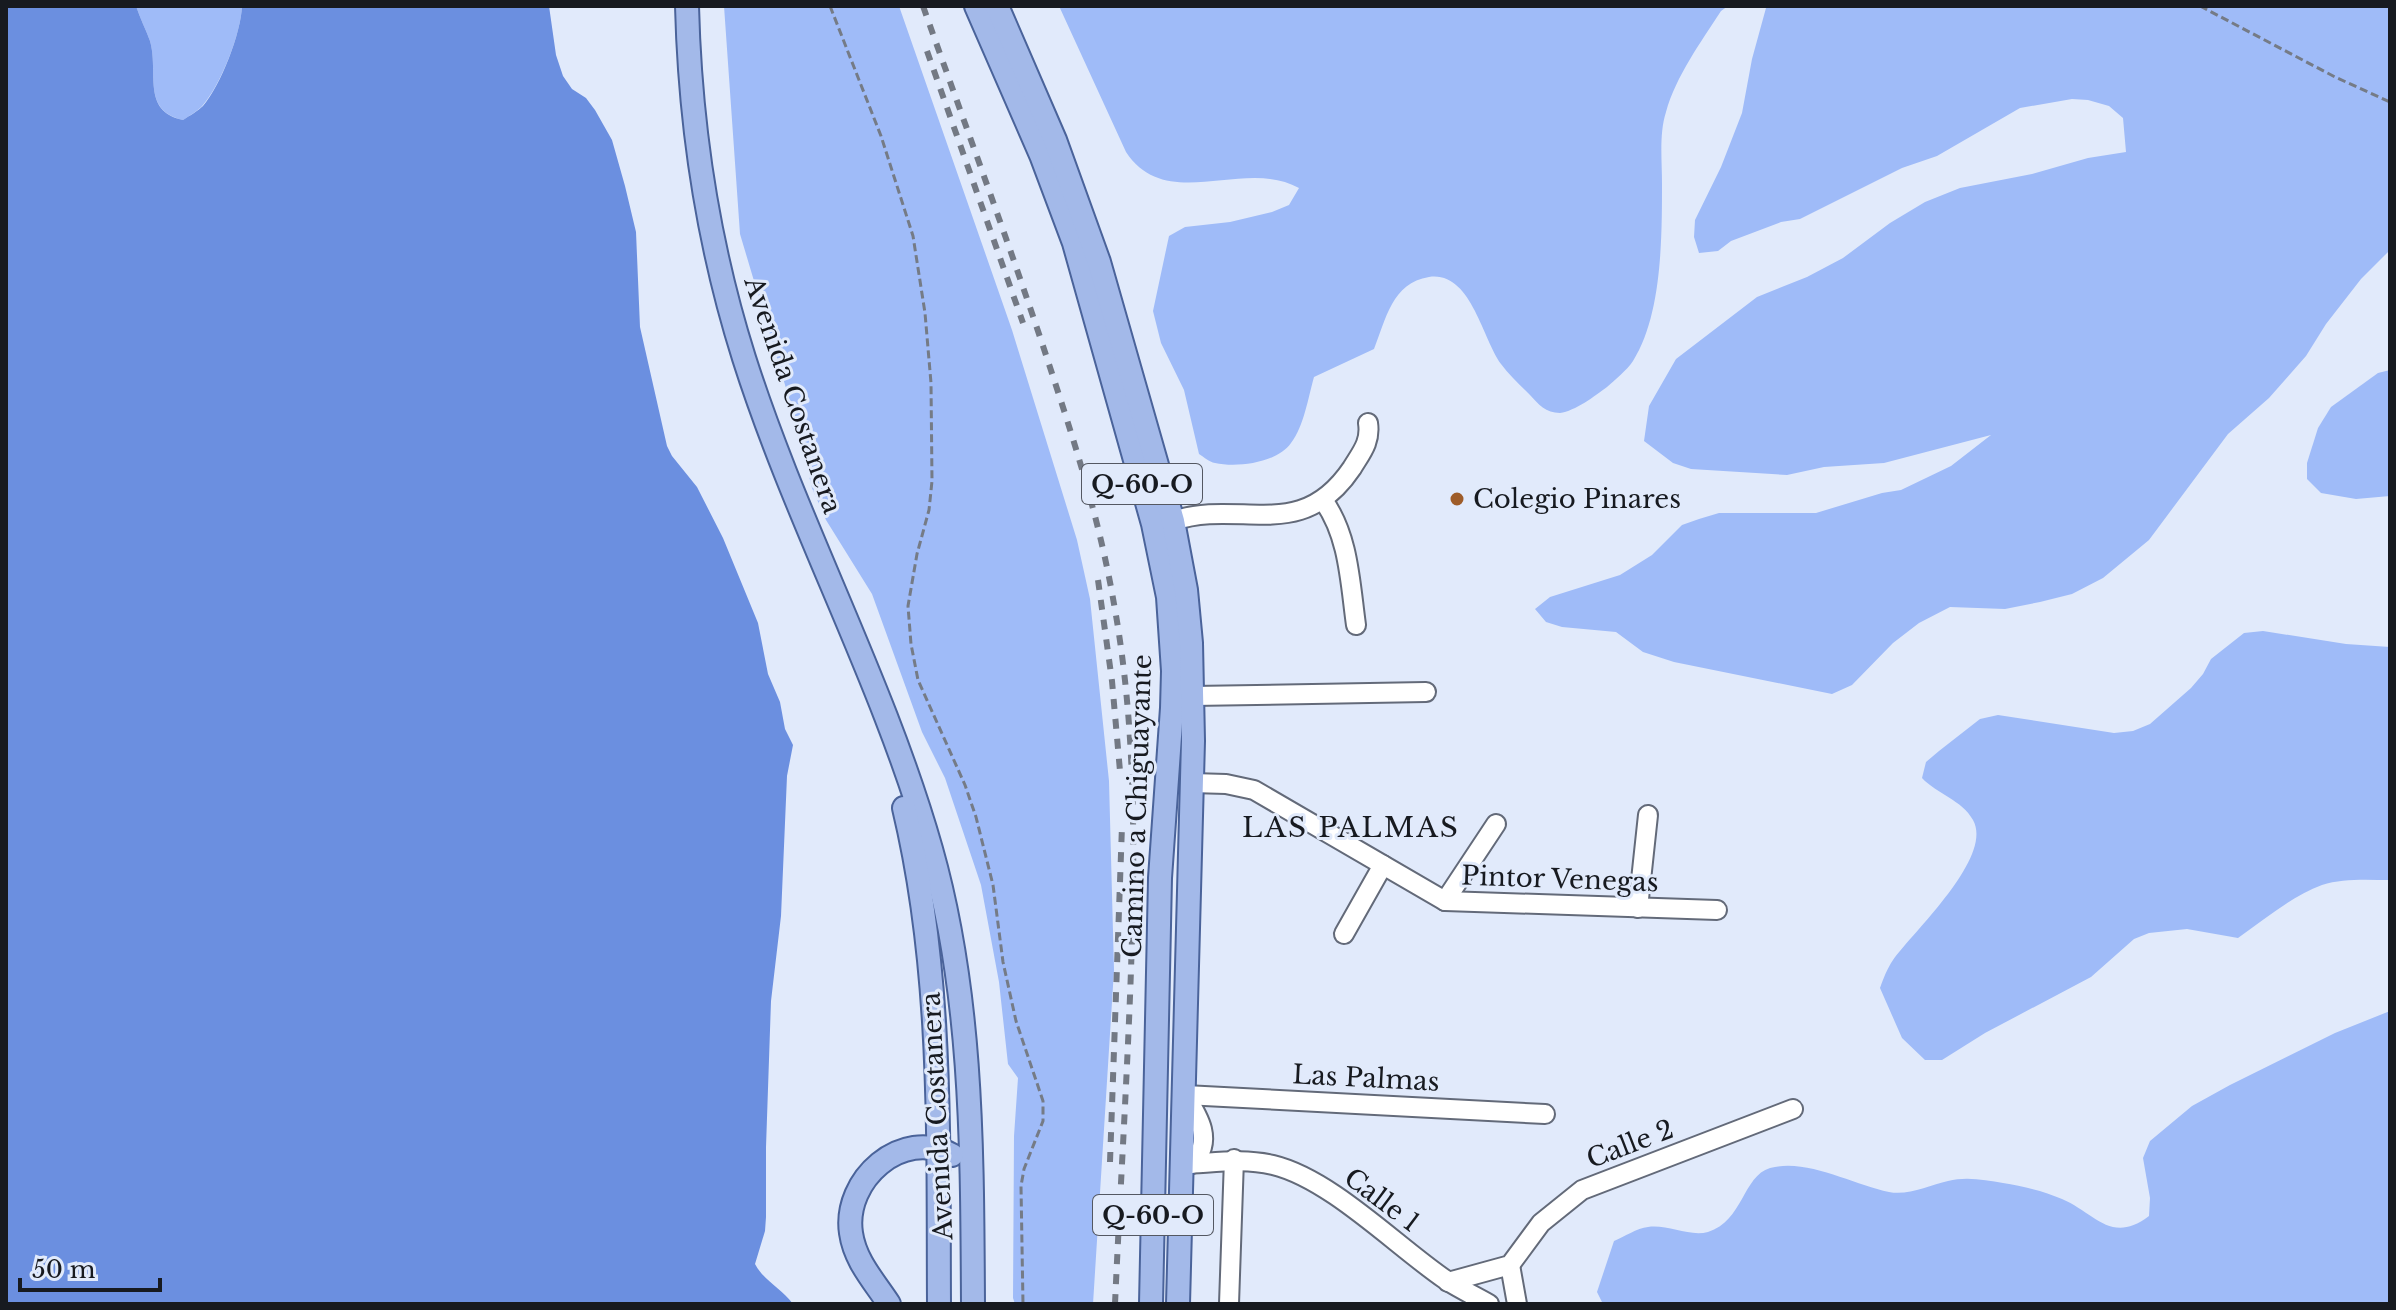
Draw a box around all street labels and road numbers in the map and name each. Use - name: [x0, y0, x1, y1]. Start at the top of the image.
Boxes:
- street label: Avenida Costanera: [737, 272, 849, 518]
- road number: Q-60-O: [1082, 464, 1202, 504]
- street label: Camino a Chiguayante: [1116, 654, 1158, 958]
- street label: Pintor Venegas: [1461, 860, 1659, 898]
- street label: Avenida Costanera: [914, 991, 960, 1242]
- street label: Las Palmas: [1292, 1058, 1440, 1098]
- street label: Calle 2: [1582, 1113, 1678, 1175]
- street label: Calle 1: [1338, 1161, 1426, 1239]
- road number: Q-60-O: [1093, 1195, 1213, 1235]

